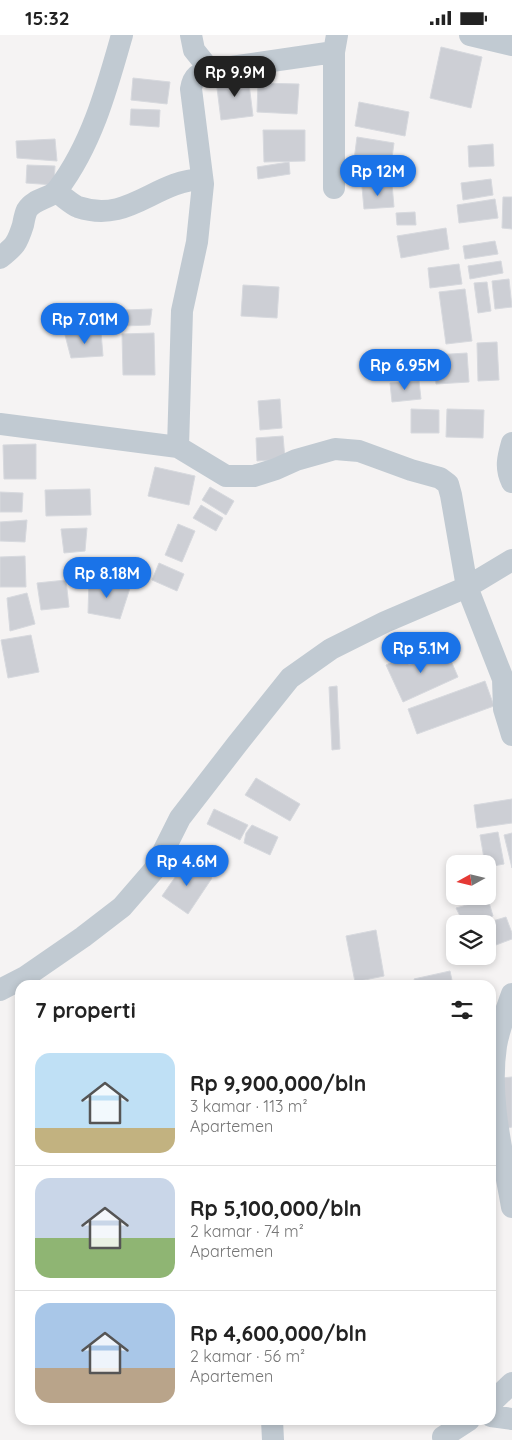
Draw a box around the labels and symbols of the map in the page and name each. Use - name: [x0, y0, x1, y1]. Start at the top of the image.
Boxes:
- pin: Rp 9.9M: [189, 55, 281, 98]
- pin: Rp 12M: [337, 155, 419, 197]
- pin: Rp 7.01M: [33, 303, 137, 345]
- pin: Rp 6.95M: [353, 349, 457, 391]
- pin: Rp 8.18M: [55, 557, 159, 599]
- pin: Rp 5.1M: [375, 631, 467, 674]
- pin: Rp 4.6M: [141, 845, 233, 887]
- north arrow: [446, 855, 496, 905]

